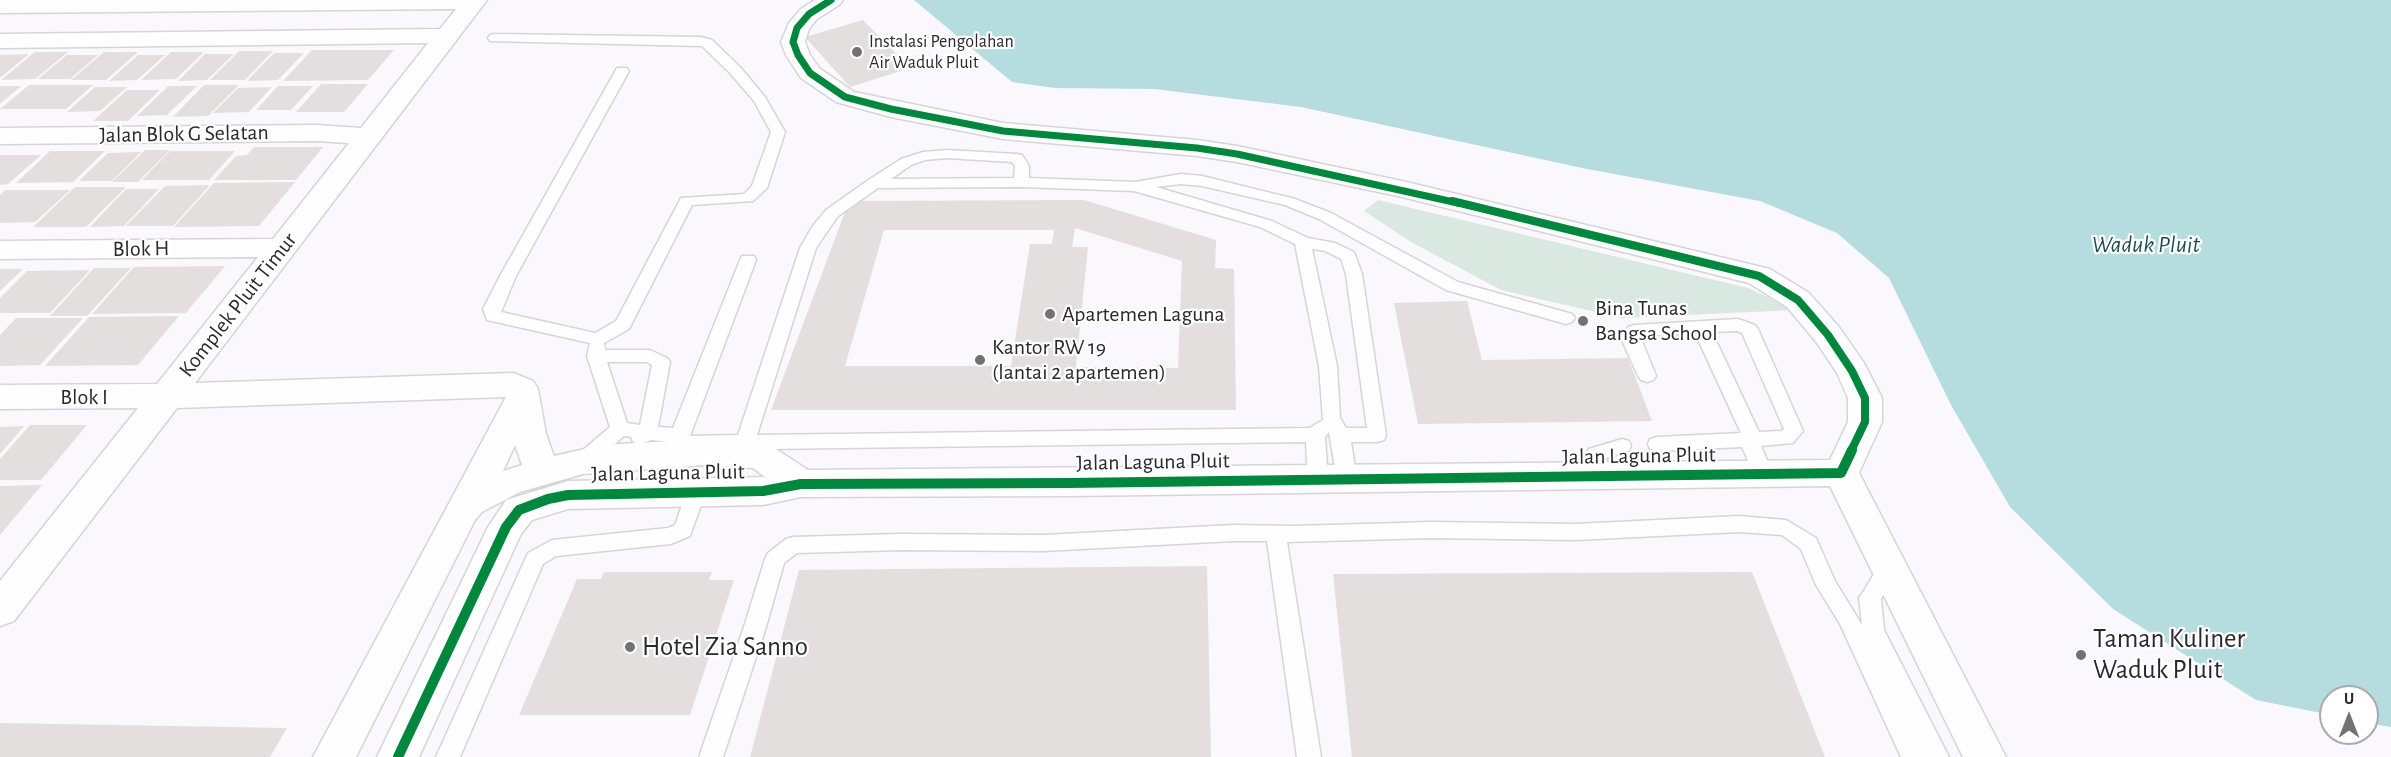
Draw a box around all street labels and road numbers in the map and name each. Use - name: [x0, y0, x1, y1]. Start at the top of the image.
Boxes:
- street label: Jalan Blok G Selatan: [99, 119, 269, 149]
- street label: Komplek Pluit Timur: [173, 228, 303, 382]
- street label: Blok H: [112, 235, 170, 263]
- street label: Blok I: [60, 384, 108, 410]
- street label: Jalan Laguna Pluit: [1562, 441, 1716, 471]
- street label: Jalan Laguna Pluit: [1076, 447, 1230, 477]
- street label: Jalan Laguna Pluit: [591, 458, 745, 488]

